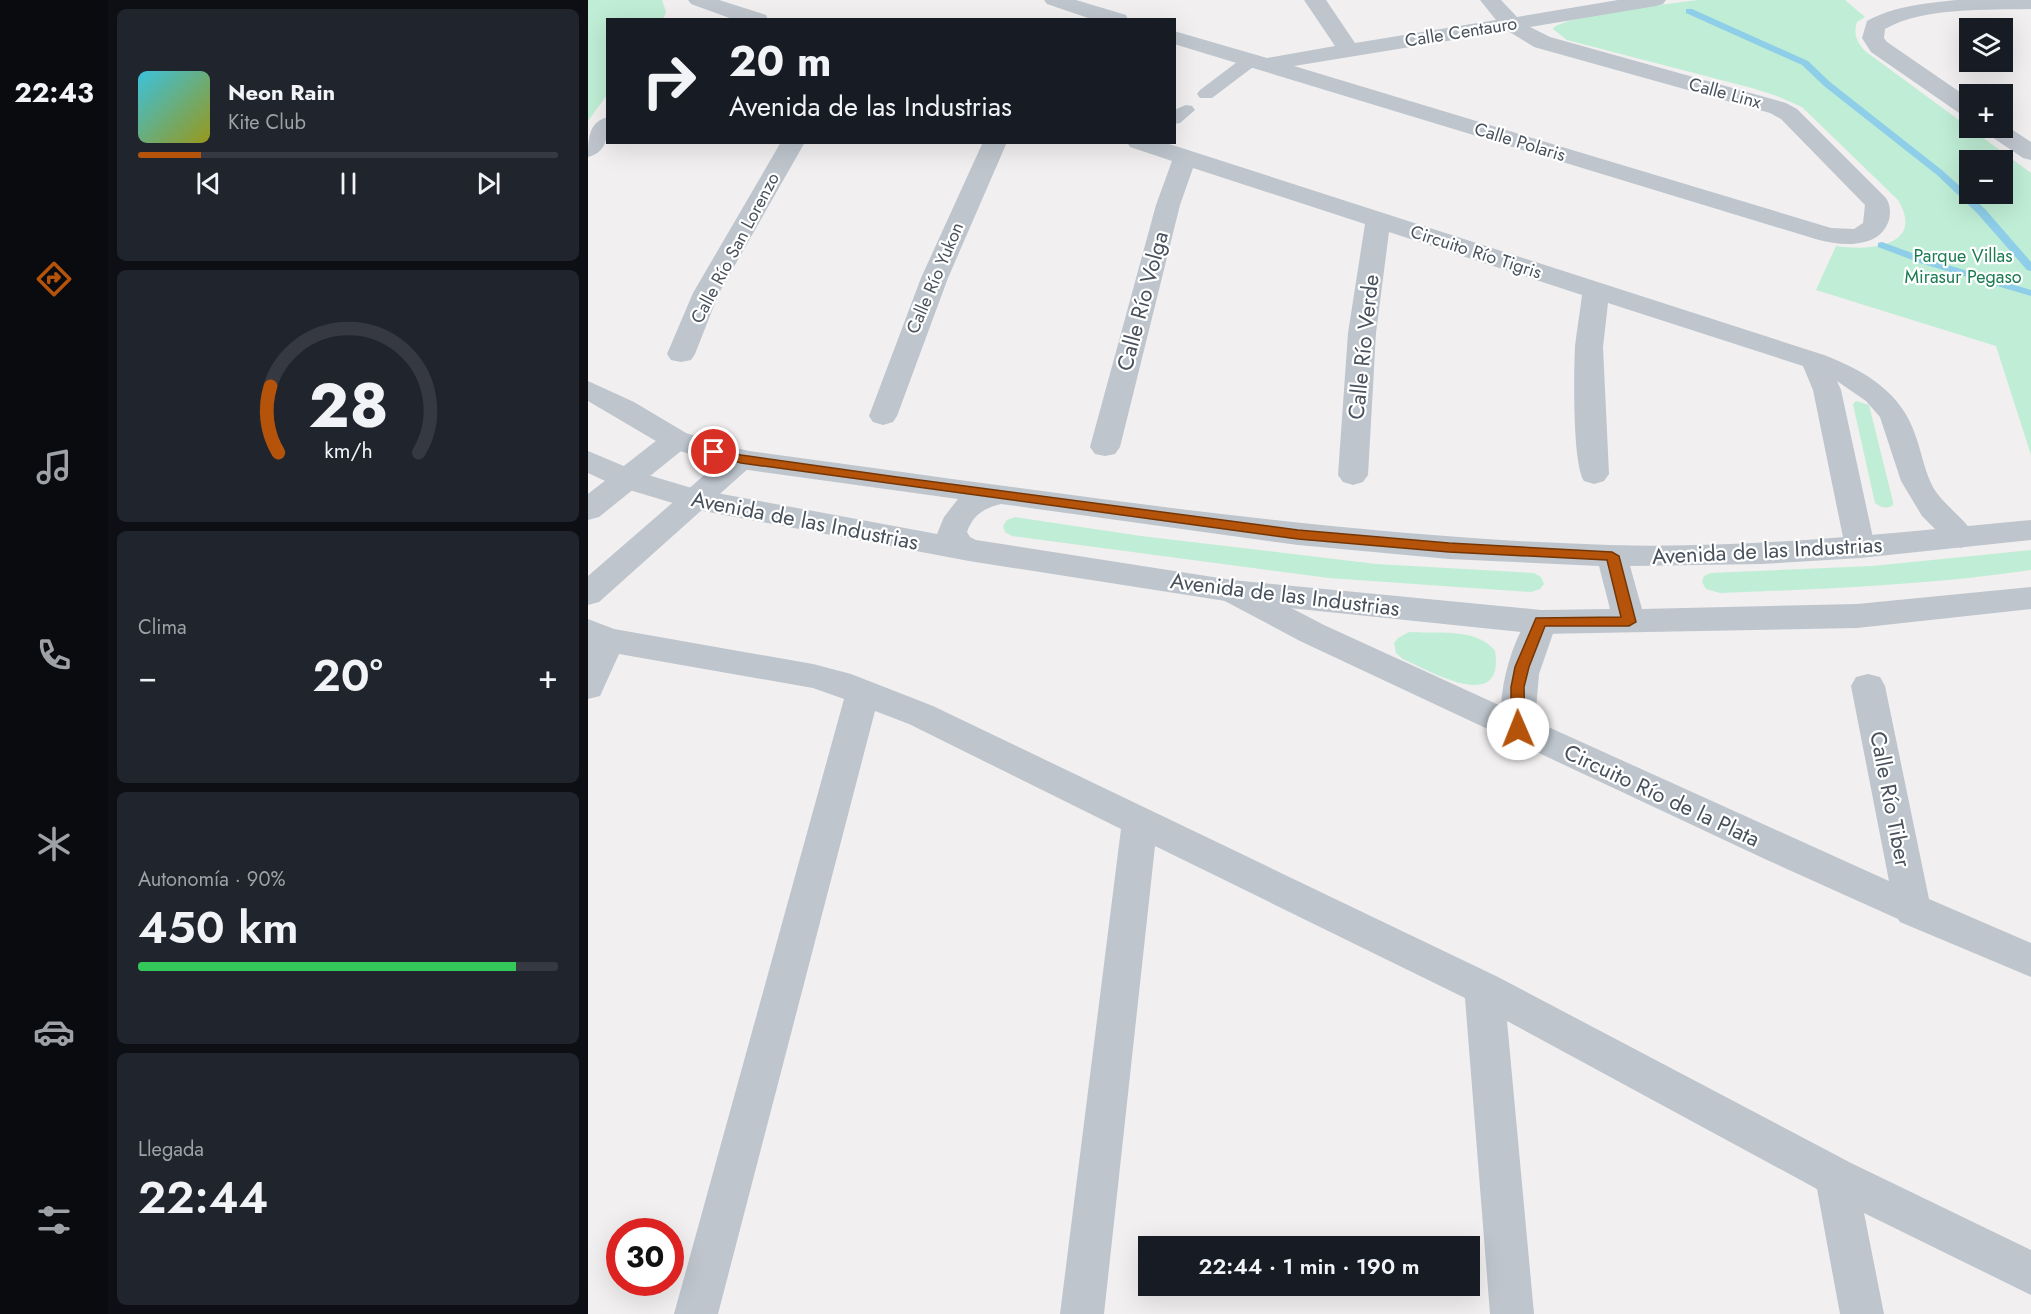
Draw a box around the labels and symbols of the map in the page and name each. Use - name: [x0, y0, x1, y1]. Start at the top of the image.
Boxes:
- street label: Calle Centauro: [1403, 10, 1519, 54]
- street label: Calle Linx: [1686, 71, 1764, 115]
- street label: Calle Polaris: [1471, 116, 1569, 168]
- street label: Calle Río San Lorenzo: [684, 168, 786, 328]
- street label: Calle Río Yukon: [900, 218, 970, 338]
- street label: Circuito Río Tigris: [1407, 219, 1545, 285]
- street label: Calle Río Volga: [1108, 228, 1176, 374]
- park label: Parque Villas Mirasur Pegaso: [1905, 243, 2022, 290]
- street label: Calle Río Verde: [1339, 273, 1387, 421]
- pin: [688, 426, 739, 477]
- street label: Avenida de las Industrias: [689, 482, 921, 558]
- street label: Avenida de las Industrias: [1651, 528, 1883, 572]
- street label: Avenida de las Industrias: [1169, 564, 1402, 624]
- position arrow: [1486, 697, 1550, 761]
- street label: Calle Río Tiber: [1862, 728, 1920, 870]
- street label: Circuito Río de la Plata: [1559, 736, 1765, 854]
- speed limit sign: 30: [606, 1218, 684, 1296]

